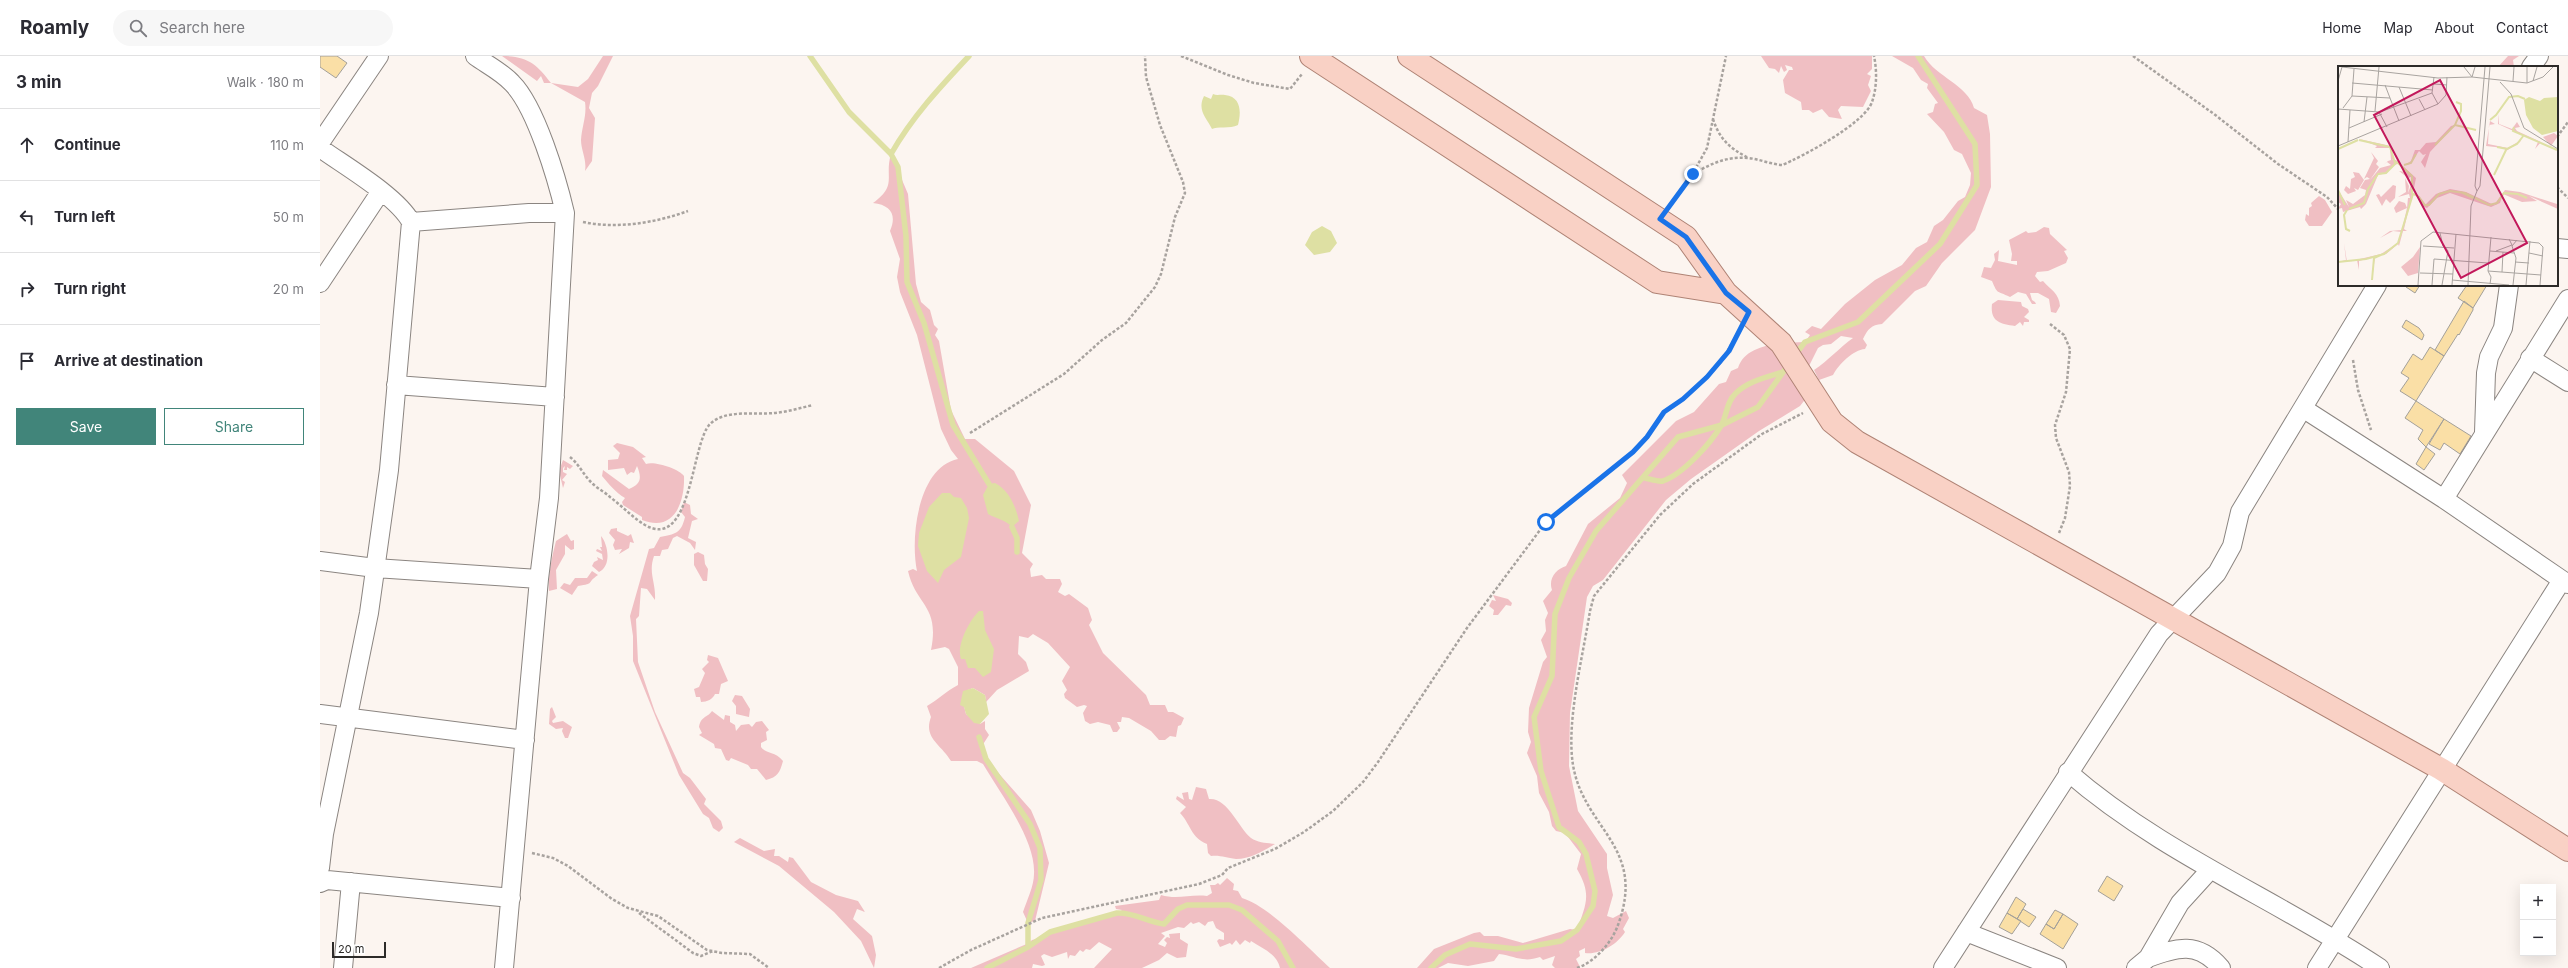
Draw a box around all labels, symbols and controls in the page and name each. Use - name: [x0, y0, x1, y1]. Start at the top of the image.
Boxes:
- search box: [113, 10, 393, 46]
- text: Roamly: [20, 16, 89, 39]
- icon: search: [127, 17, 149, 39]
- text: Search here: [159, 18, 245, 37]
- text: Home: [2322, 19, 2361, 36]
- text: Map: [2383, 19, 2413, 36]
- text: About: [2435, 19, 2474, 36]
- text: Contact: [2496, 19, 2548, 36]
- inset map: [2338, 66, 2558, 286]
- text: 3 min: [16, 72, 62, 92]
- text: Walk · 180 m: [227, 74, 304, 90]
- icon: ahead: [16, 134, 38, 156]
- text: Continue: [54, 135, 121, 154]
- text: 110 m: [270, 137, 304, 153]
- route end: [1684, 165, 1702, 183]
- icon: left: [16, 206, 38, 228]
- text: Turn left: [54, 207, 115, 226]
- text: 50 m: [273, 209, 304, 225]
- icon: right: [16, 278, 38, 300]
- text: Turn right: [54, 279, 126, 298]
- text: 20 m: [273, 281, 304, 297]
- icon: arrive: [16, 350, 38, 372]
- text: Arrive at destination: [54, 351, 203, 370]
- button: Save: [16, 408, 156, 445]
- button: Share: [164, 408, 304, 445]
- route start: [1537, 513, 1555, 531]
- map controls: [2520, 884, 2556, 956]
- button: +: [2520, 884, 2556, 920]
- button: −: [2520, 920, 2556, 956]
- scale bar: [332, 940, 386, 959]
- text: 20 m: [338, 942, 364, 956]

